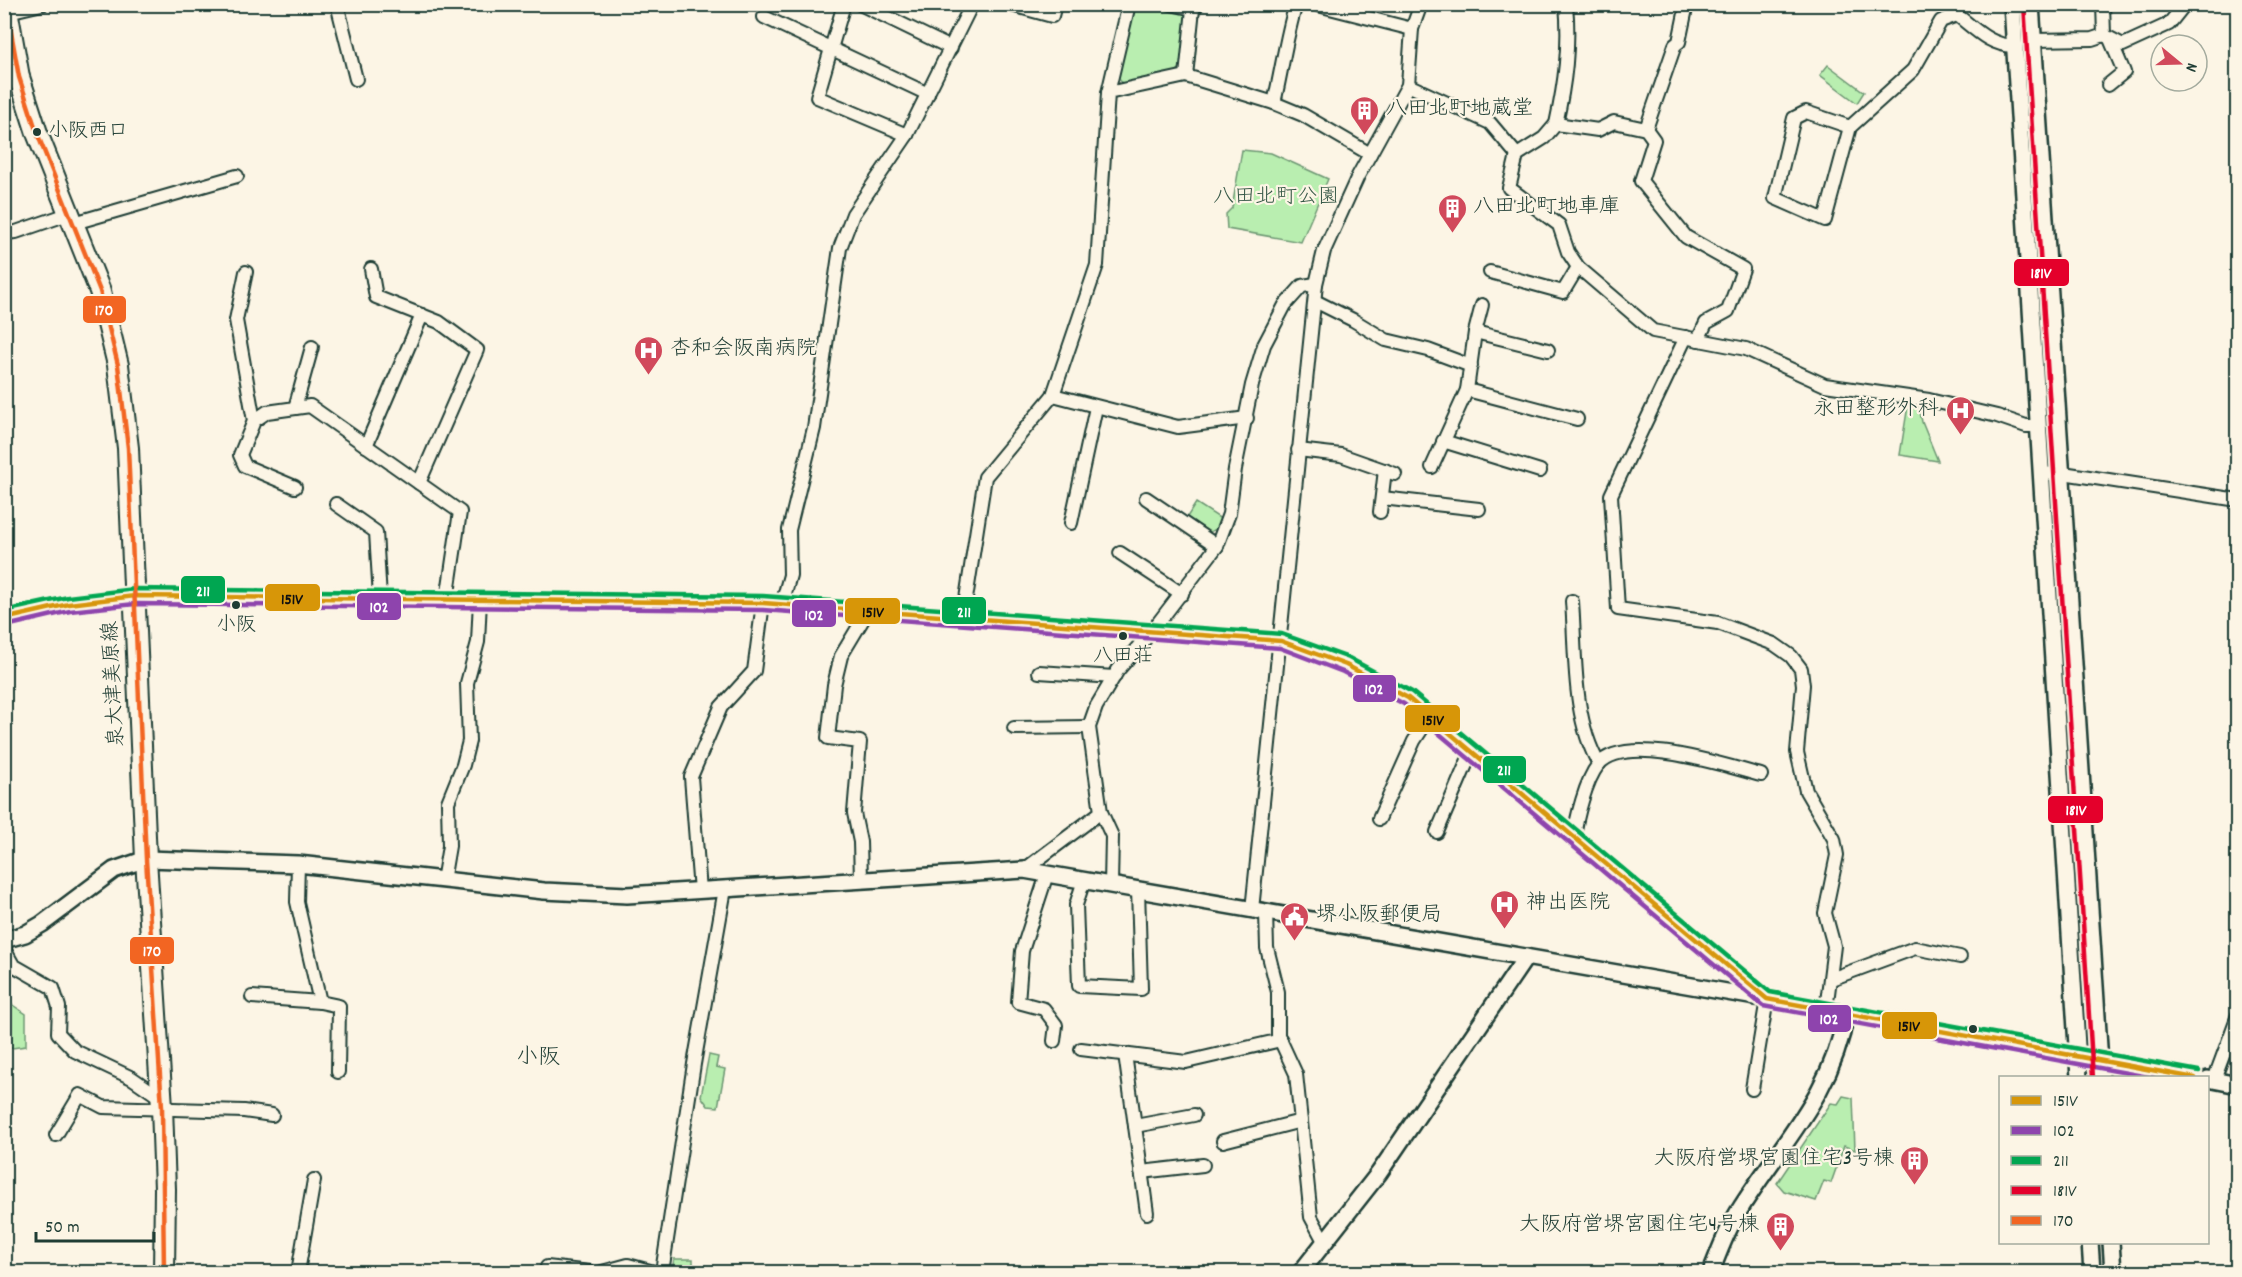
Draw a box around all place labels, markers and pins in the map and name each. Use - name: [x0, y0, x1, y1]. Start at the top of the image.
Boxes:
- building icon: 八田北町地蔵堂: [1349, 94, 1381, 136]
- place label: 八田北町地蔵堂: [1386, 95, 1533, 125]
- place label: 小阪西口: [48, 118, 128, 146]
- marker: 小阪西口: [31, 126, 43, 138]
- building icon: 八田北町地車庫: [1436, 192, 1468, 234]
- place label: 八田北町地車庫: [1473, 193, 1620, 223]
- hospital icon: 杏和会阪南病院: [633, 334, 665, 376]
- place label: 杏和会阪南病院: [670, 335, 817, 365]
- hospital icon: 永田整形外科: [1944, 394, 1976, 436]
- place label: 永田整形外科: [1813, 395, 1939, 425]
- marker: 小阪: [230, 599, 242, 611]
- place label: 小阪: [216, 612, 256, 640]
- marker: 八田荘: [1117, 630, 1129, 642]
- place label: 八田荘: [1093, 643, 1153, 671]
- hospital icon: 神出医院: [1489, 888, 1521, 930]
- place label: 神出医院: [1526, 889, 1610, 919]
- public building icon: 堺小阪郵便局: [1279, 900, 1311, 942]
- place label: 堺小阪郵便局: [1316, 901, 1442, 931]
- unlabelled marker: [1967, 1023, 1979, 1035]
- building icon: 大阪府営堺宮園住宅3号棟: [1899, 1144, 1931, 1186]
- place label: 大阪府営堺宮園住宅3号棟: [1654, 1145, 1894, 1175]
- building icon: 大阪府営堺宮園住宅4号棟: [1764, 1210, 1796, 1252]
- place label: 大阪府営堺宮園住宅4号棟: [1519, 1211, 1759, 1241]

